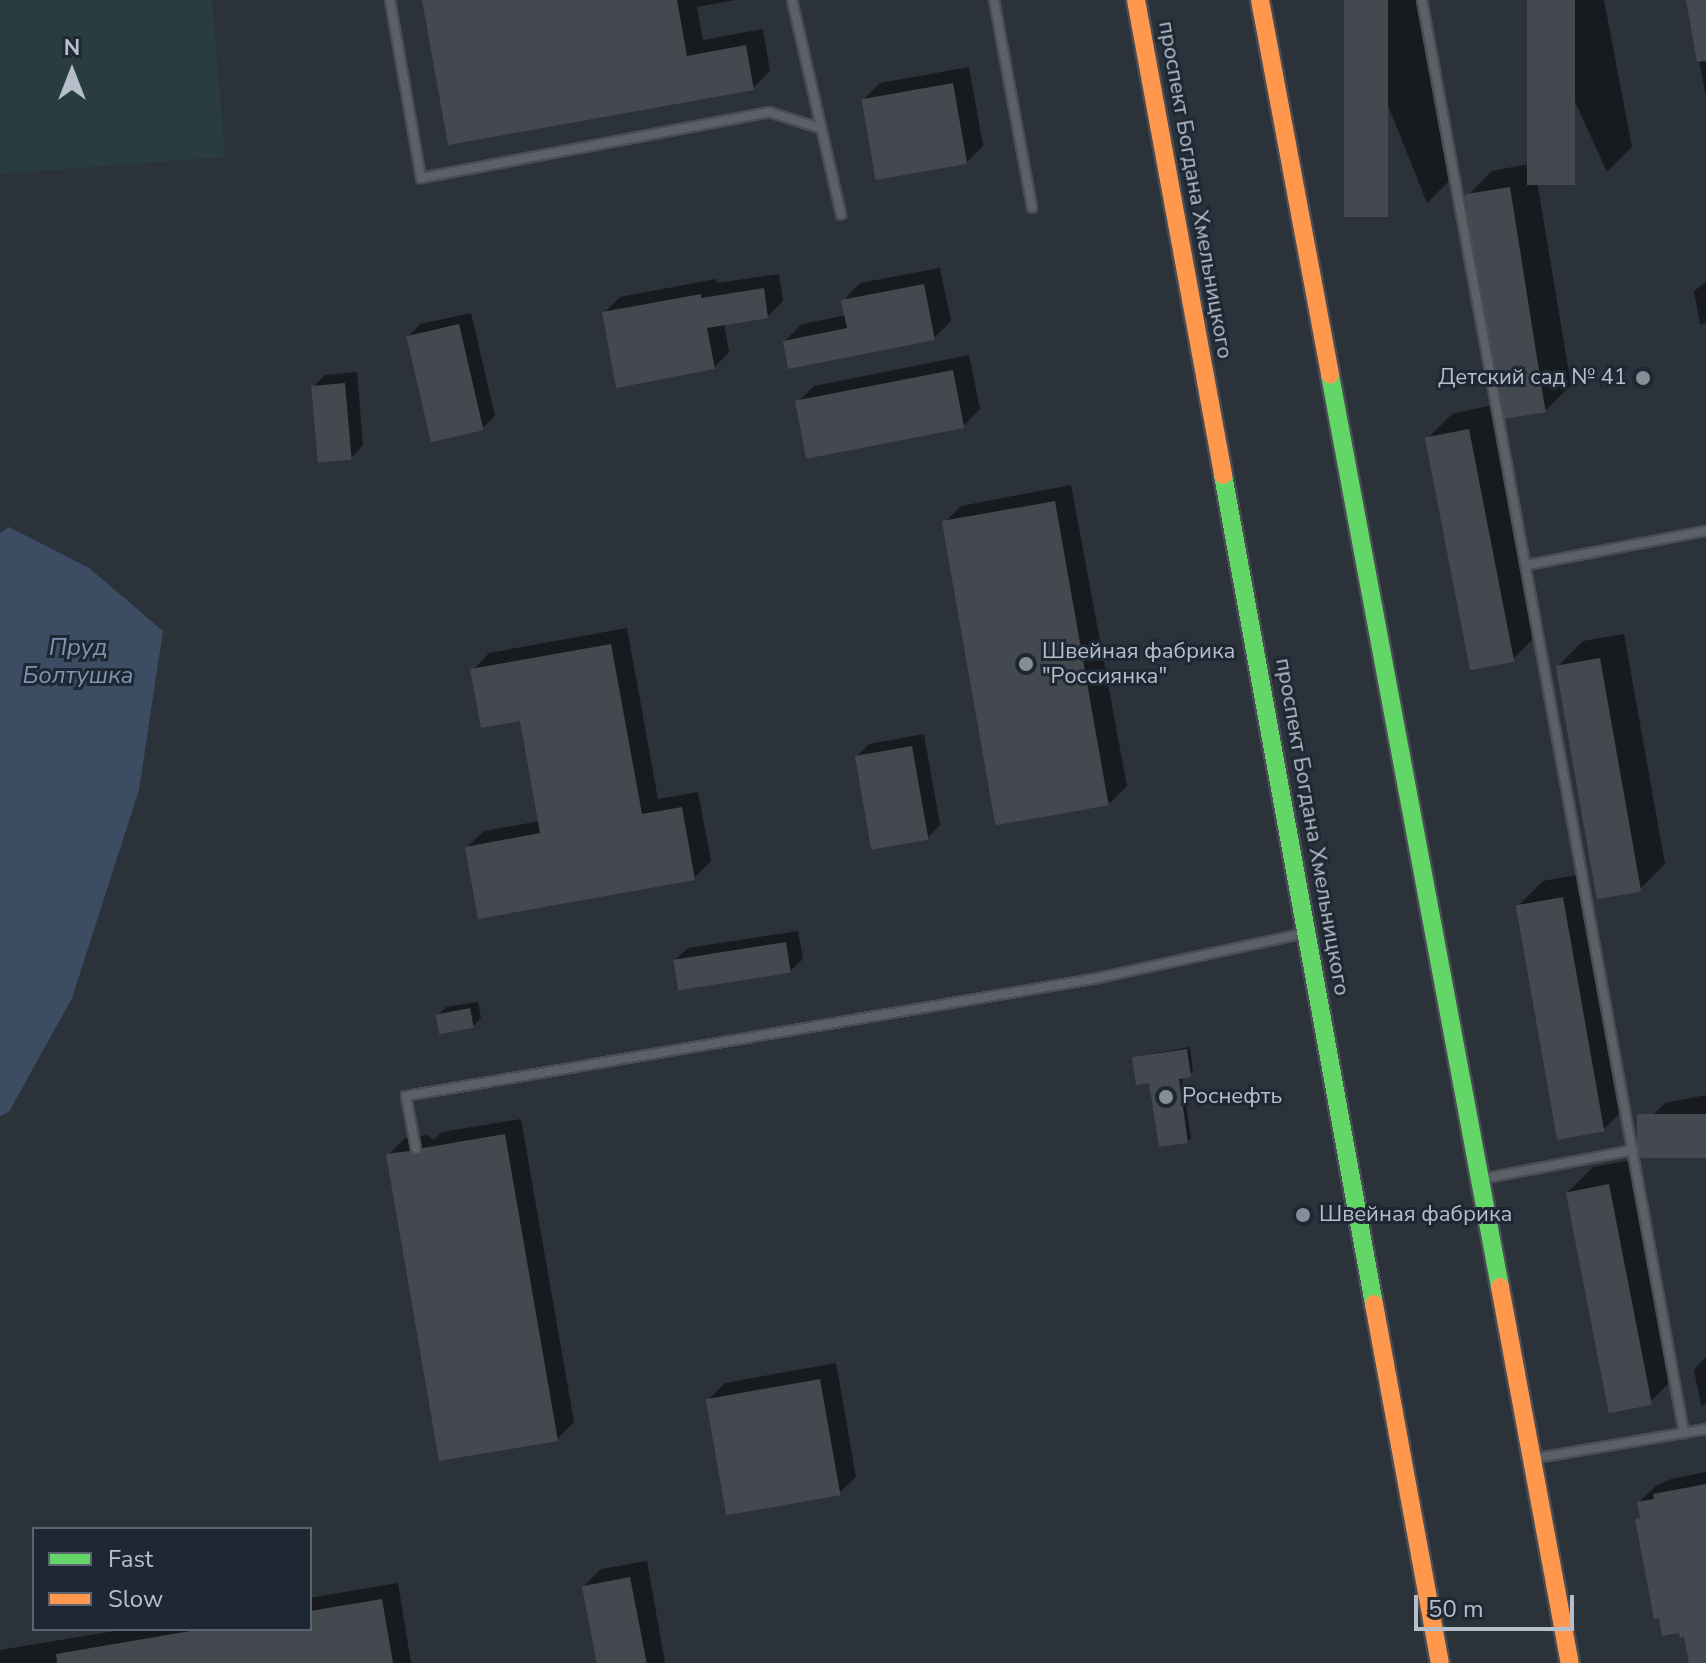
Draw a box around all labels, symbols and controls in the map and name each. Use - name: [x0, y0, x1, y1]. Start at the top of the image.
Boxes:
- street label: проспект Богдана Хмельницкого: [1152, 19, 1238, 361]
- north arrow: [32, 32, 112, 112]
- text: N: [64, 33, 80, 63]
- place label: Детский сад № 41: [1438, 365, 1627, 391]
- marker: Детский сад № 41: [1634, 369, 1652, 387]
- water label: Пруд Болтушка: [23, 634, 133, 690]
- place label: Швейная фабрика "Россиянка": [1042, 638, 1235, 690]
- marker: Швейная фабрика "Россиянка": [1017, 655, 1035, 673]
- street label: проспект Богдана Хмельницкого: [1269, 656, 1355, 998]
- place label: Роснефть: [1182, 1084, 1282, 1110]
- marker: Роснефть: [1157, 1088, 1175, 1106]
- place label: Швейная фабрика: [1319, 1202, 1512, 1228]
- marker: Швейная фабрика: [1294, 1206, 1312, 1224]
- legend: [32, 1527, 312, 1631]
- text: Fast: [108, 1543, 153, 1575]
- scale bar: [1418, 1579, 1578, 1629]
- text: Slow: [108, 1583, 163, 1615]
- text: 50 m: [1428, 1593, 1484, 1625]

